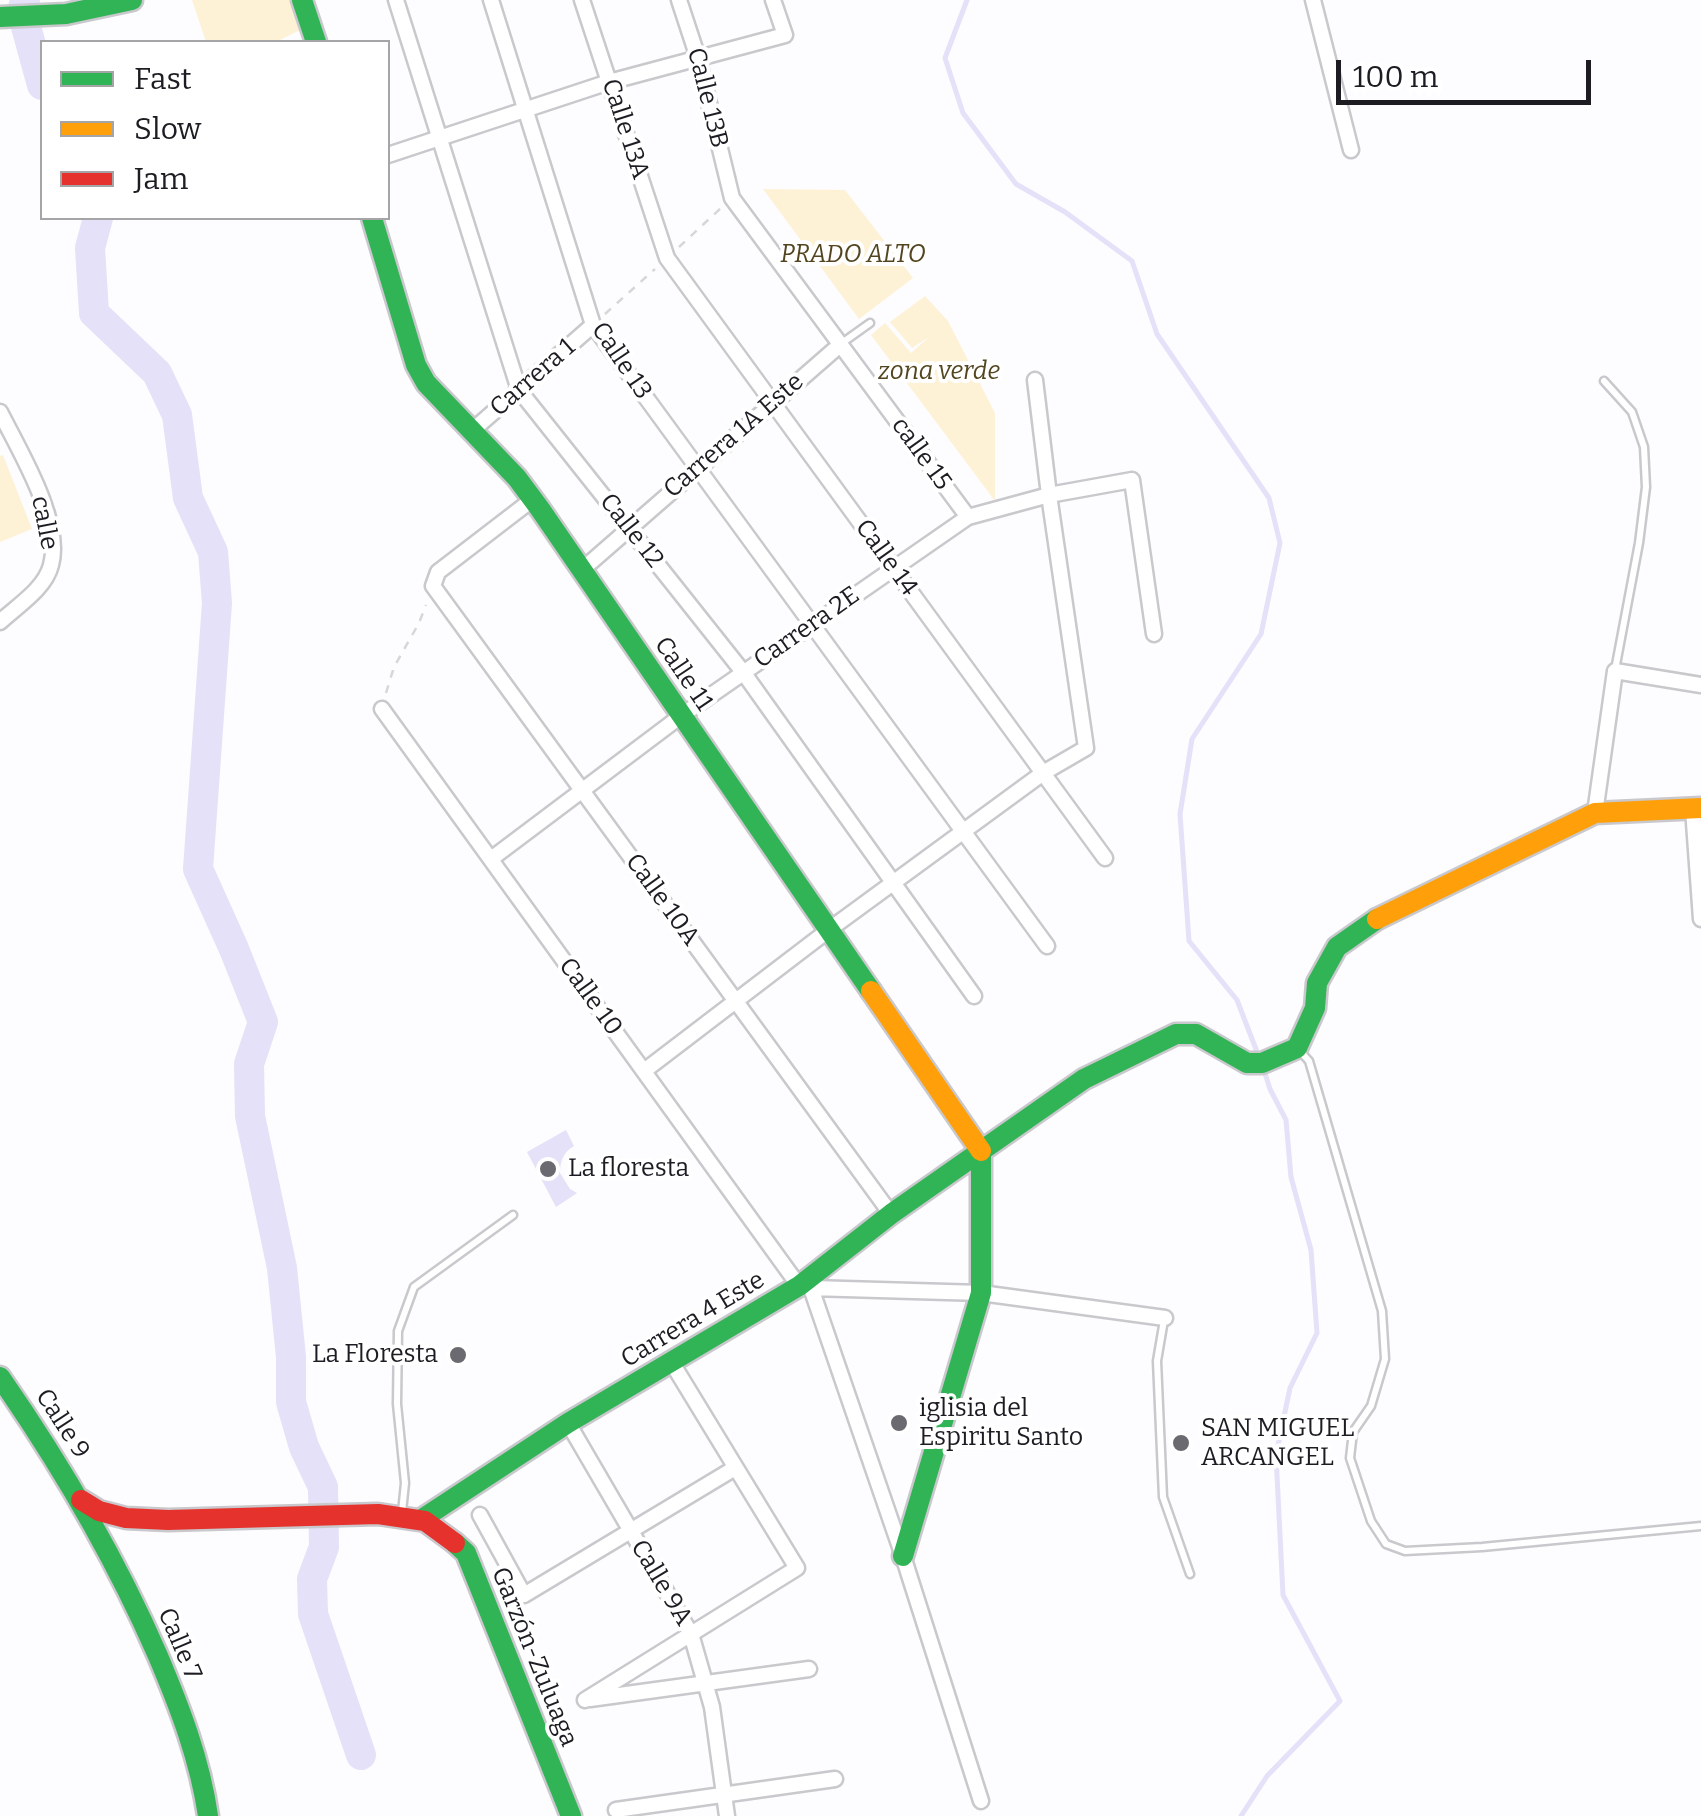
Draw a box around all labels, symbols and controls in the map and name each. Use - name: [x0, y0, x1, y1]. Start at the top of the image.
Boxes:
- legend: [40, 40, 390, 220]
- scale bar: [1341, 40, 1596, 102]
- street label: Calle 13B: [680, 45, 734, 151]
- text: 100 m: [1353, 59, 1438, 95]
- text: Fast: [134, 61, 192, 97]
- street label: Calle 13A: [595, 75, 655, 183]
- text: Slow: [134, 111, 201, 147]
- text: Jam: [134, 161, 188, 197]
- park label: PRADO ALTO: [780, 240, 926, 270]
- street label: Calle 13: [584, 317, 658, 405]
- street label: Carrera 1: [484, 333, 582, 423]
- park label: zona verde: [878, 357, 1000, 387]
- street label: Carrera 1A Este: [658, 367, 810, 505]
- street label: calle 15: [885, 412, 957, 496]
- street label: Calle 12: [593, 488, 669, 574]
- street label: calle: [24, 494, 64, 552]
- street label: Calle 14: [848, 514, 924, 602]
- street label: Carrera 2E: [748, 581, 866, 675]
- street label: Calle 11: [647, 631, 719, 717]
- street label: Calle 10A: [619, 848, 705, 952]
- street label: Calle 10: [552, 952, 628, 1042]
- place label: La floresta: [568, 1154, 689, 1184]
- marker: La floresta: [537, 1158, 559, 1180]
- street label: Carrera 4 Este: [616, 1265, 770, 1375]
- place label: La Floresta: [312, 1340, 438, 1370]
- marker: La Floresta: [447, 1344, 469, 1366]
- street label: Calle 9: [28, 1384, 96, 1464]
- place label: iglisia del Espiritu Santo: [919, 1394, 1083, 1453]
- marker: iglisia del Espiritu Santo: [888, 1412, 910, 1434]
- place label: SAN MIGUEL ARCANGEL: [1201, 1414, 1354, 1473]
- marker: SAN MIGUEL ARCANGEL: [1170, 1432, 1192, 1454]
- street label: Calle 9A: [624, 1535, 698, 1631]
- street label: Garzón-Zuluaga: [484, 1563, 584, 1751]
- street label: Calle 7: [151, 1604, 207, 1684]

